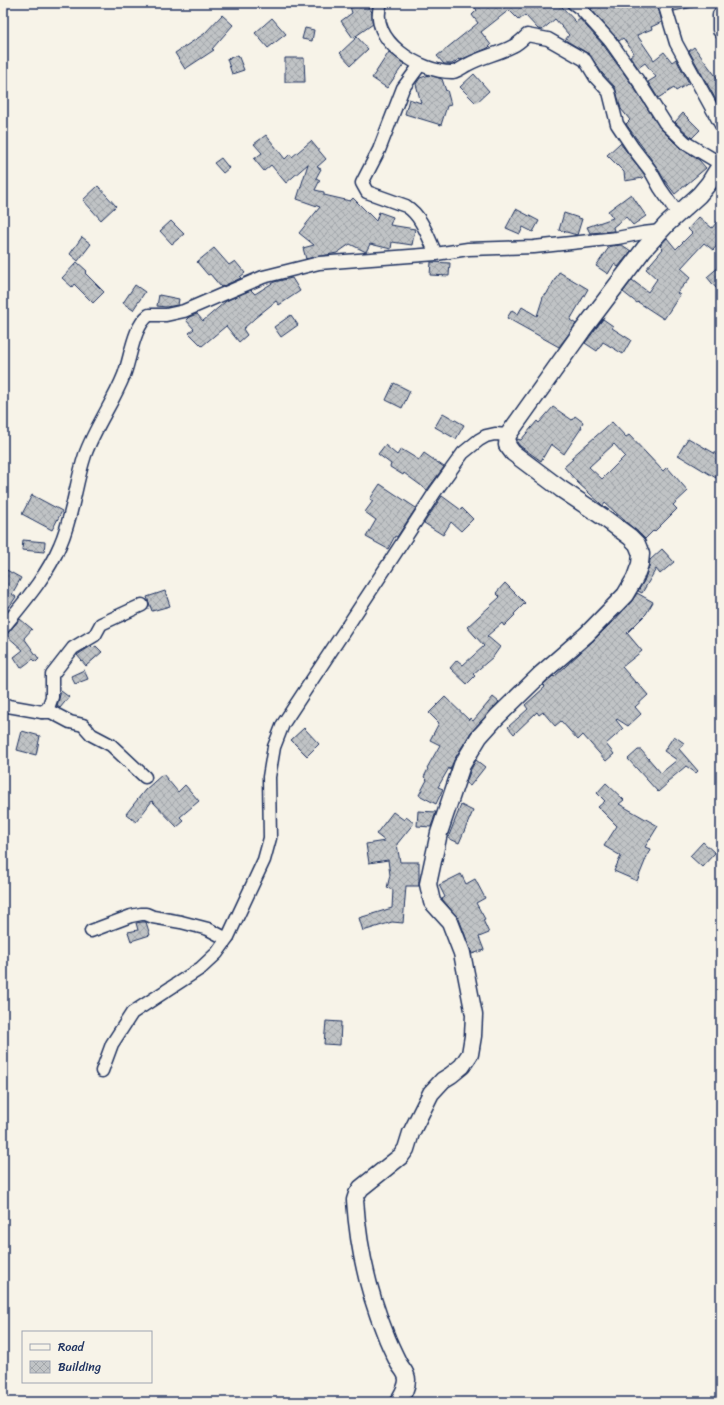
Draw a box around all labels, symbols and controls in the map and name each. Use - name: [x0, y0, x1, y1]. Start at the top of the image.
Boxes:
- legend: [22, 1331, 152, 1383]
- text: Road: [58, 1336, 85, 1358]
- text: Building: [58, 1356, 101, 1378]

